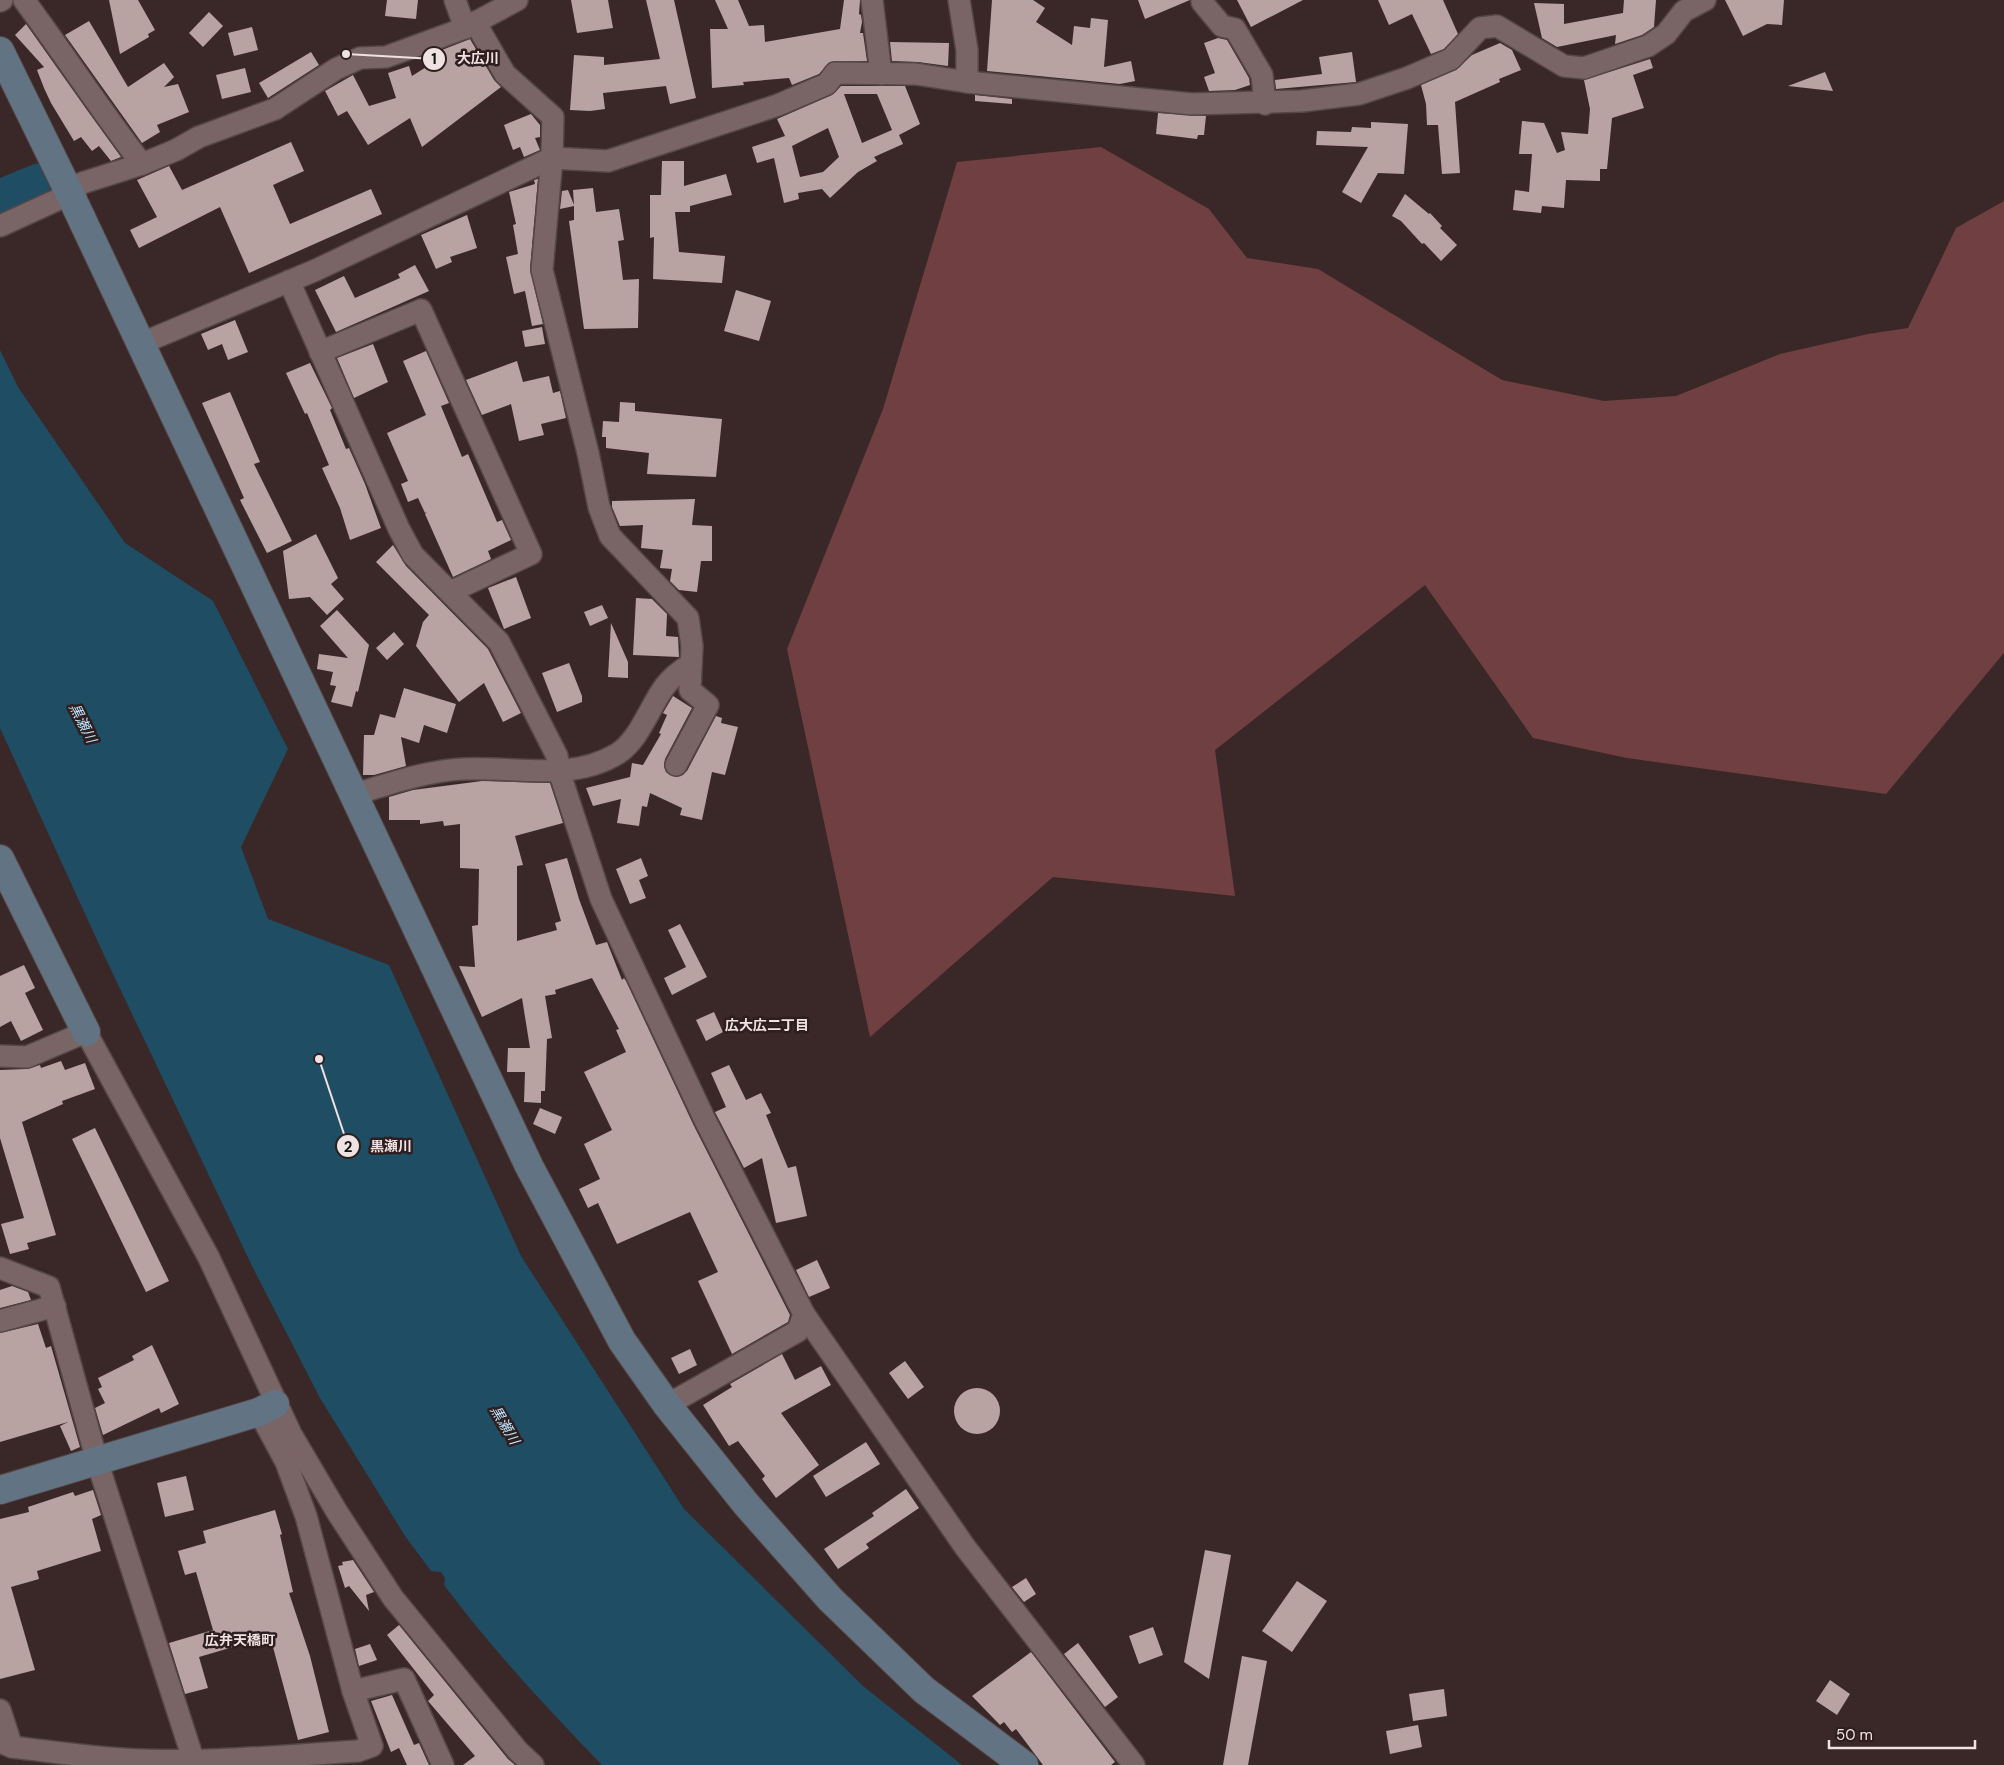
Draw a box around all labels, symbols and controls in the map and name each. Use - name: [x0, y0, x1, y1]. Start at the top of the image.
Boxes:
- callout: 大広川: [422, 44, 509, 73]
- text: 1: [431, 49, 437, 69]
- text: 大広川: [457, 49, 499, 67]
- water label: 黒瀬川: [65, 700, 101, 748]
- district label: 広大広二丁目: [725, 1016, 809, 1034]
- callout: 黒瀬川: [335, 1132, 422, 1161]
- text: 2: [344, 1137, 353, 1157]
- text: 黒瀬川: [370, 1137, 412, 1155]
- water label: 黒瀬川: [486, 1402, 525, 1449]
- district label: 広弁天橋町: [205, 1631, 275, 1649]
- scale bar: [1829, 1718, 1975, 1750]
- text: 50 m: [1836, 1725, 1873, 1745]

